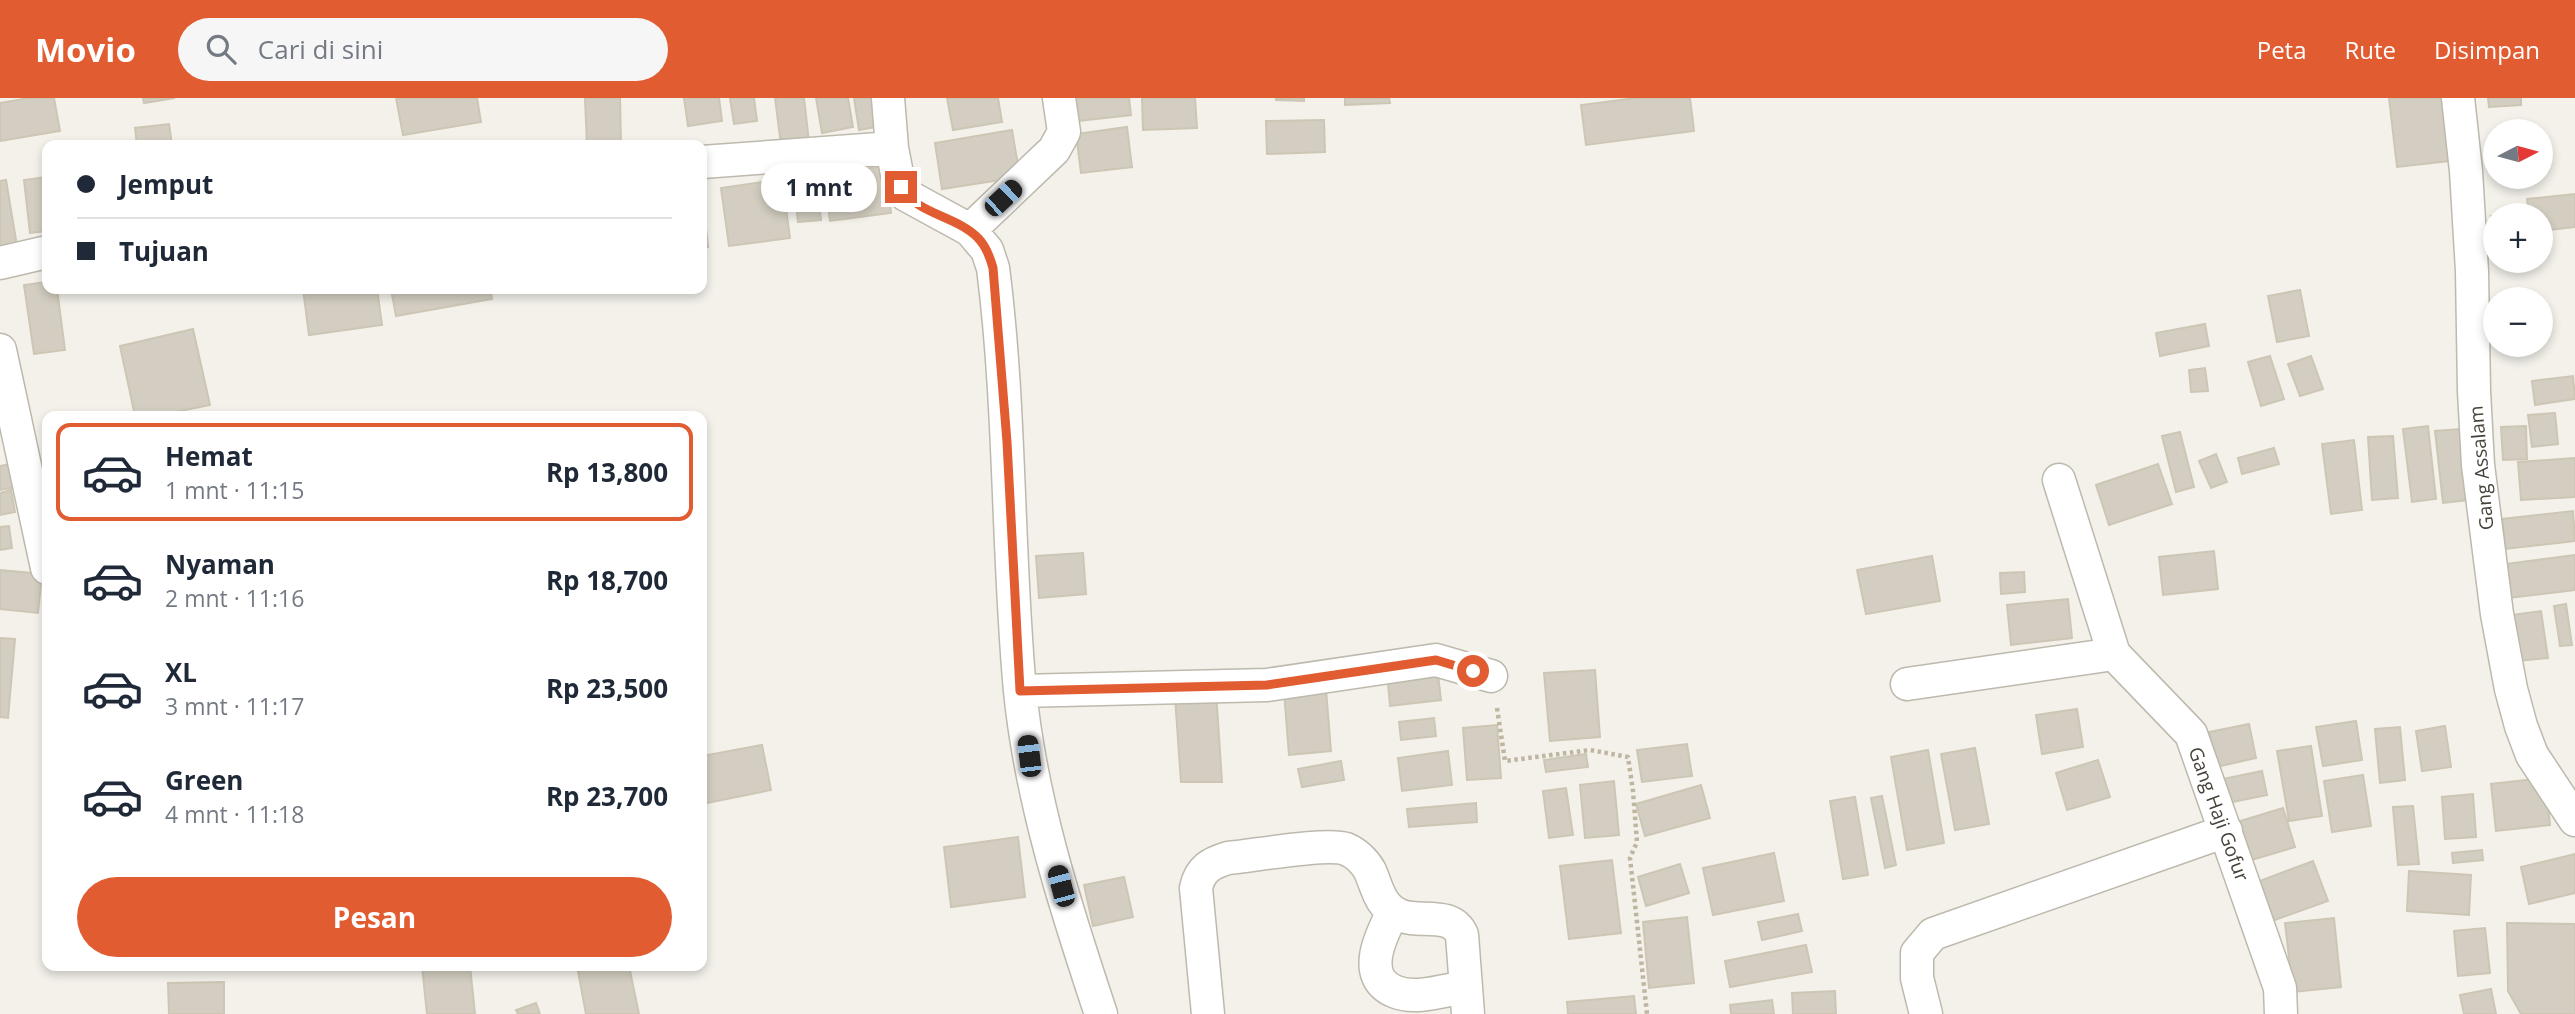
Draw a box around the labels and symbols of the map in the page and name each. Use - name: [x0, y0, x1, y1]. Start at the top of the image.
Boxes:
- north arrow: [2483, 119, 2553, 189]
- callout: 1 mnt: [761, 162, 876, 212]
- route end: [885, 171, 917, 203]
- car: [981, 176, 1026, 220]
- street label: Gang Assalam: [2463, 405, 2499, 531]
- route start: [1457, 655, 1489, 687]
- car: [1017, 734, 1042, 778]
- street label: Gang Haji Gofur: [2183, 743, 2255, 885]
- car: [1046, 863, 1077, 909]

